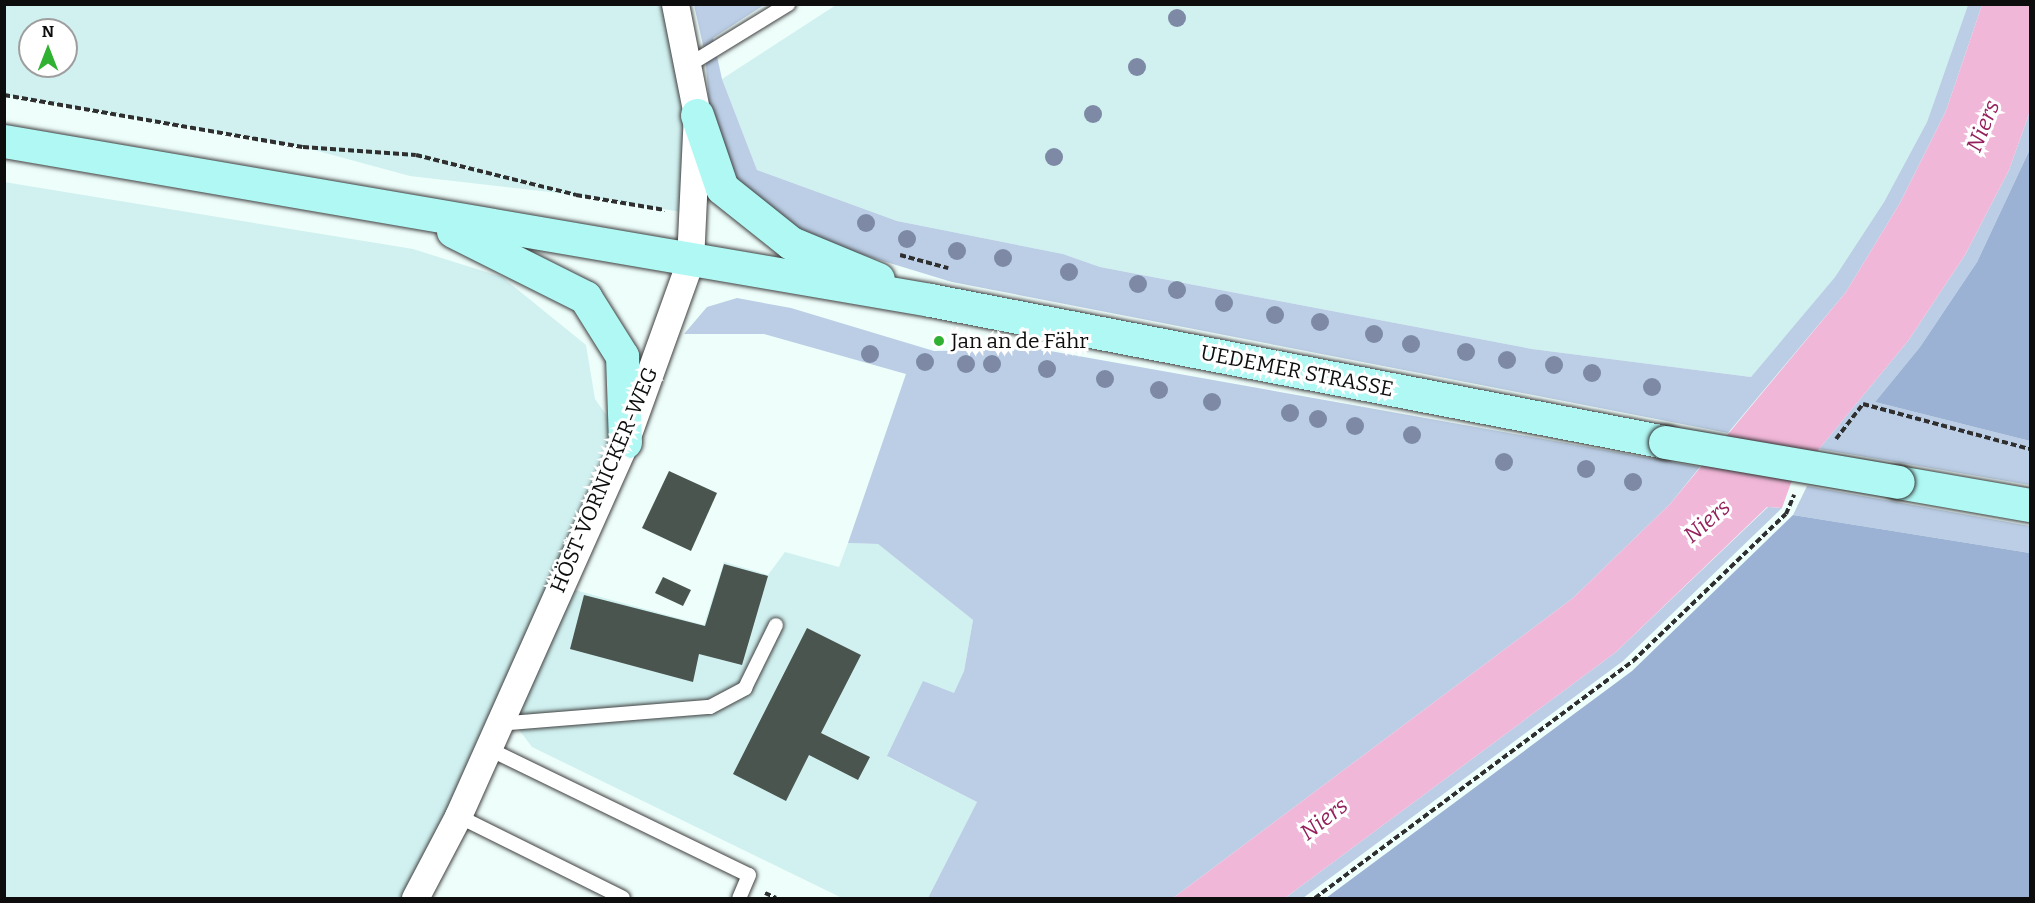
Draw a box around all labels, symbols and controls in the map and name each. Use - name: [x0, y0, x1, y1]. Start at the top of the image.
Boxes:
- north arrow: [18, 18, 78, 78]
- text: N: [42, 22, 54, 41]
- water label: Niers: [1961, 96, 2005, 156]
- place label: Jan an de Fähr: [951, 328, 1089, 354]
- marker: Jan an de Fähr: [932, 334, 946, 348]
- street label: UEDEMER STRASSE: [1198, 340, 1396, 402]
- street label: HÖST-VORNICKER-WEG: [545, 363, 663, 597]
- water label: Niers: [1678, 494, 1736, 548]
- water label: Niers: [1295, 792, 1353, 846]

